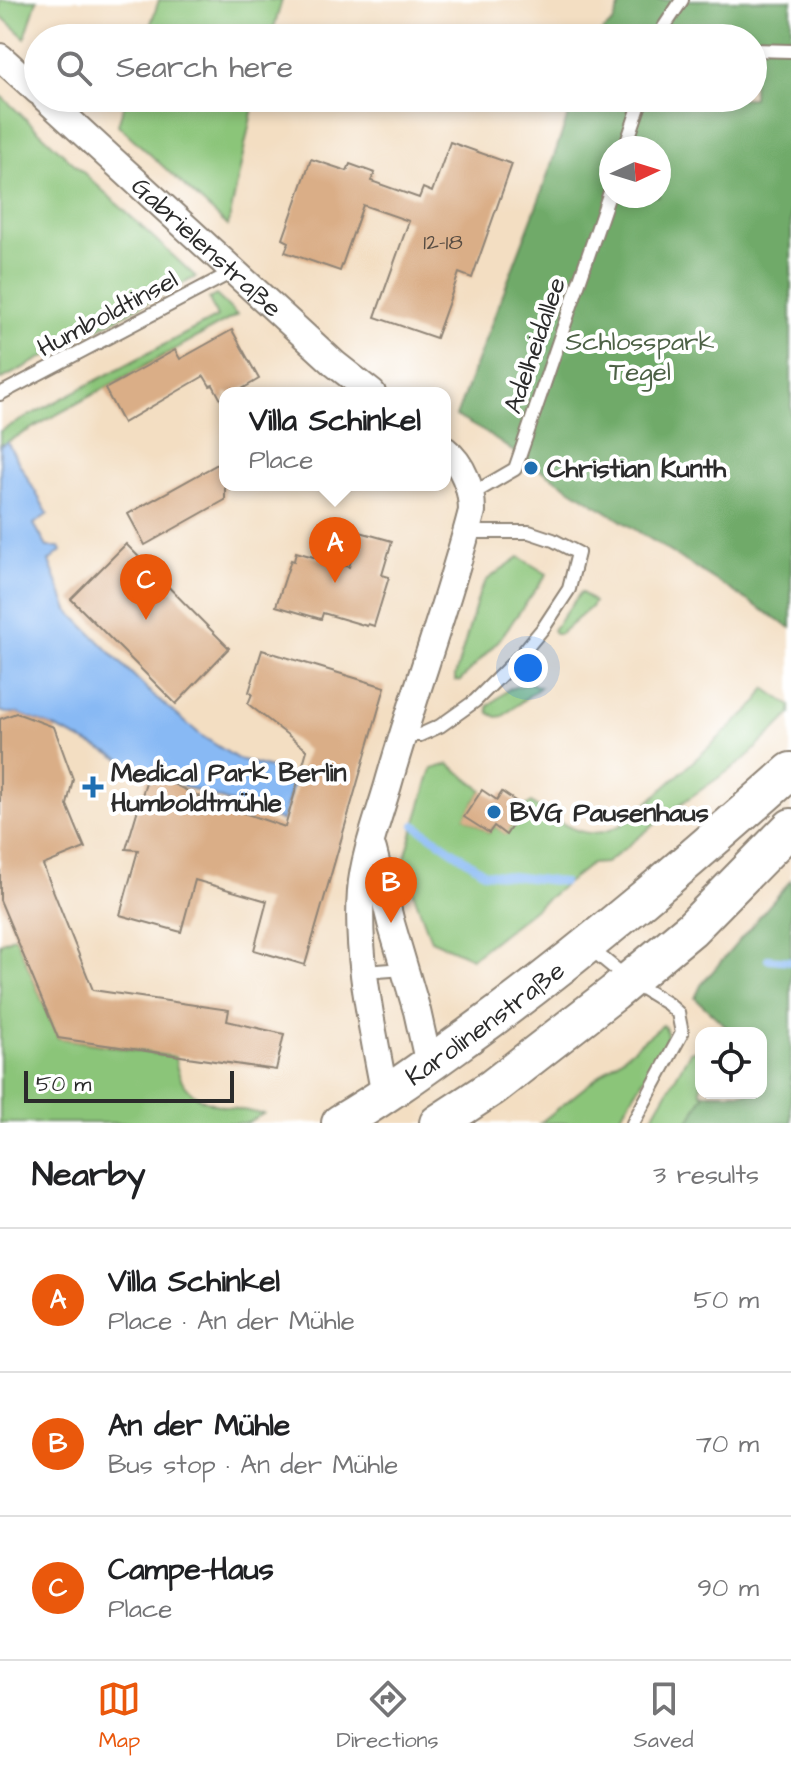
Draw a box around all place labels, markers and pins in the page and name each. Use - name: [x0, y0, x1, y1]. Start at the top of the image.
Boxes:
- place label: Christian Kunth: [547, 451, 727, 487]
- marker: Christian Kunth: [522, 459, 540, 477]
- pin: A: [309, 517, 361, 583]
- pin: C: [120, 554, 172, 620]
- place label: Medical Park Berlin Humboldtmühle: [111, 755, 346, 821]
- marker: Medical Park Berlin Humboldtmühle: [82, 776, 104, 798]
- place label: BVG Pausenhaus: [510, 795, 709, 831]
- marker: BVG Pausenhaus: [485, 803, 503, 821]
- pin: B: [365, 857, 417, 923]

